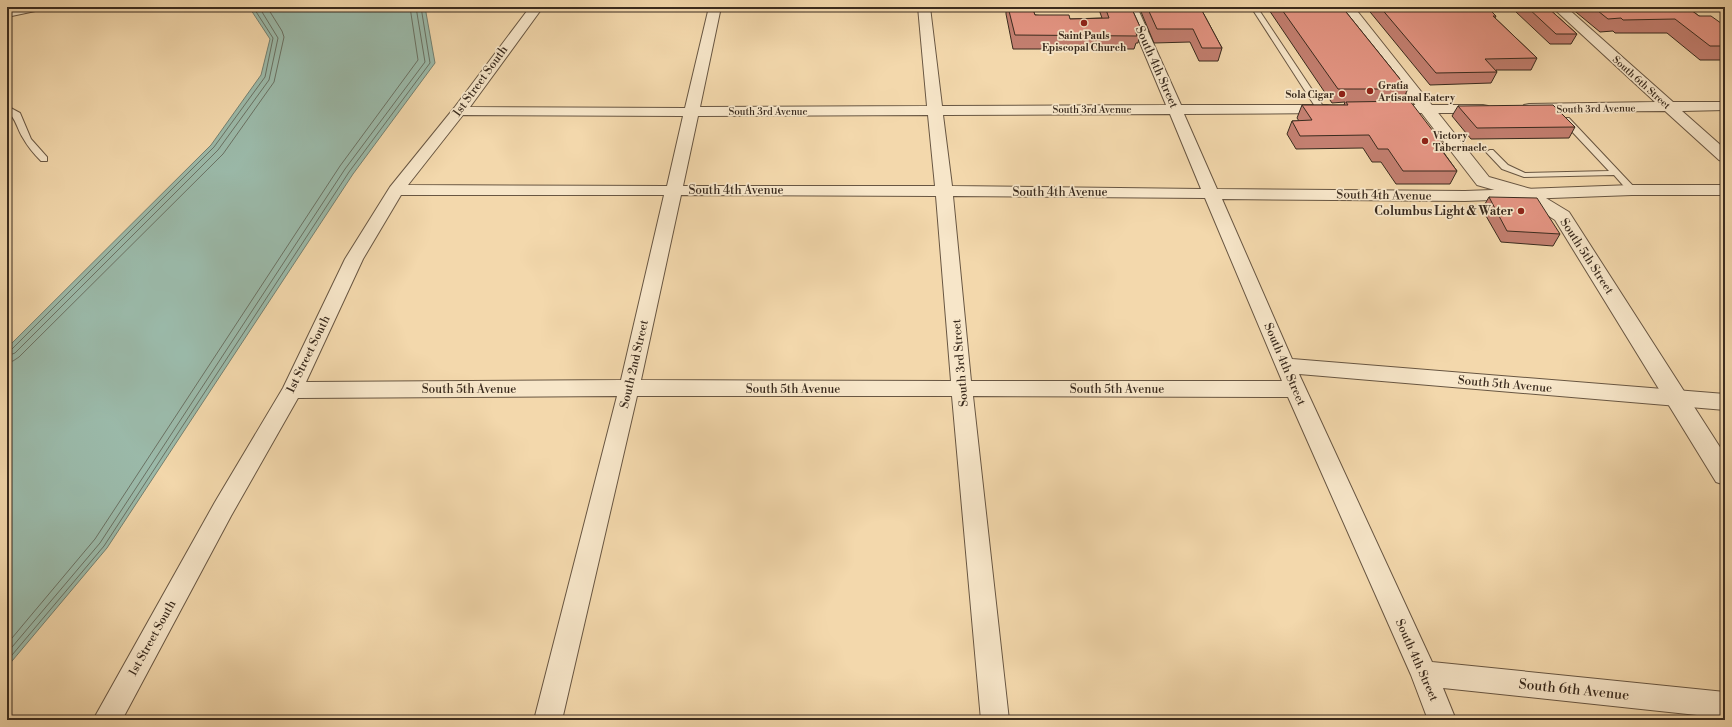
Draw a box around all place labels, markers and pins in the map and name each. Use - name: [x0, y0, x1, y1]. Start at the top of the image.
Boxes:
- marker: Saint Pauls Episcopal Church: [1079, 18, 1089, 28]
- place label: Saint Pauls Episcopal Church: [1042, 30, 1127, 54]
- place label: Gratia Artisanal Eatery: [1377, 80, 1456, 104]
- marker: Gratia Artisanal Eatery: [1365, 86, 1375, 96]
- place label: Sola Cigar: [1286, 89, 1334, 101]
- marker: Sola Cigar: [1337, 89, 1347, 99]
- place label: Victory Tabernacle: [1432, 130, 1488, 154]
- marker: Victory Tabernacle: [1420, 136, 1430, 146]
- place label: Columbus Light & Water: [1374, 204, 1513, 219]
- marker: Columbus Light & Water: [1516, 206, 1526, 216]

